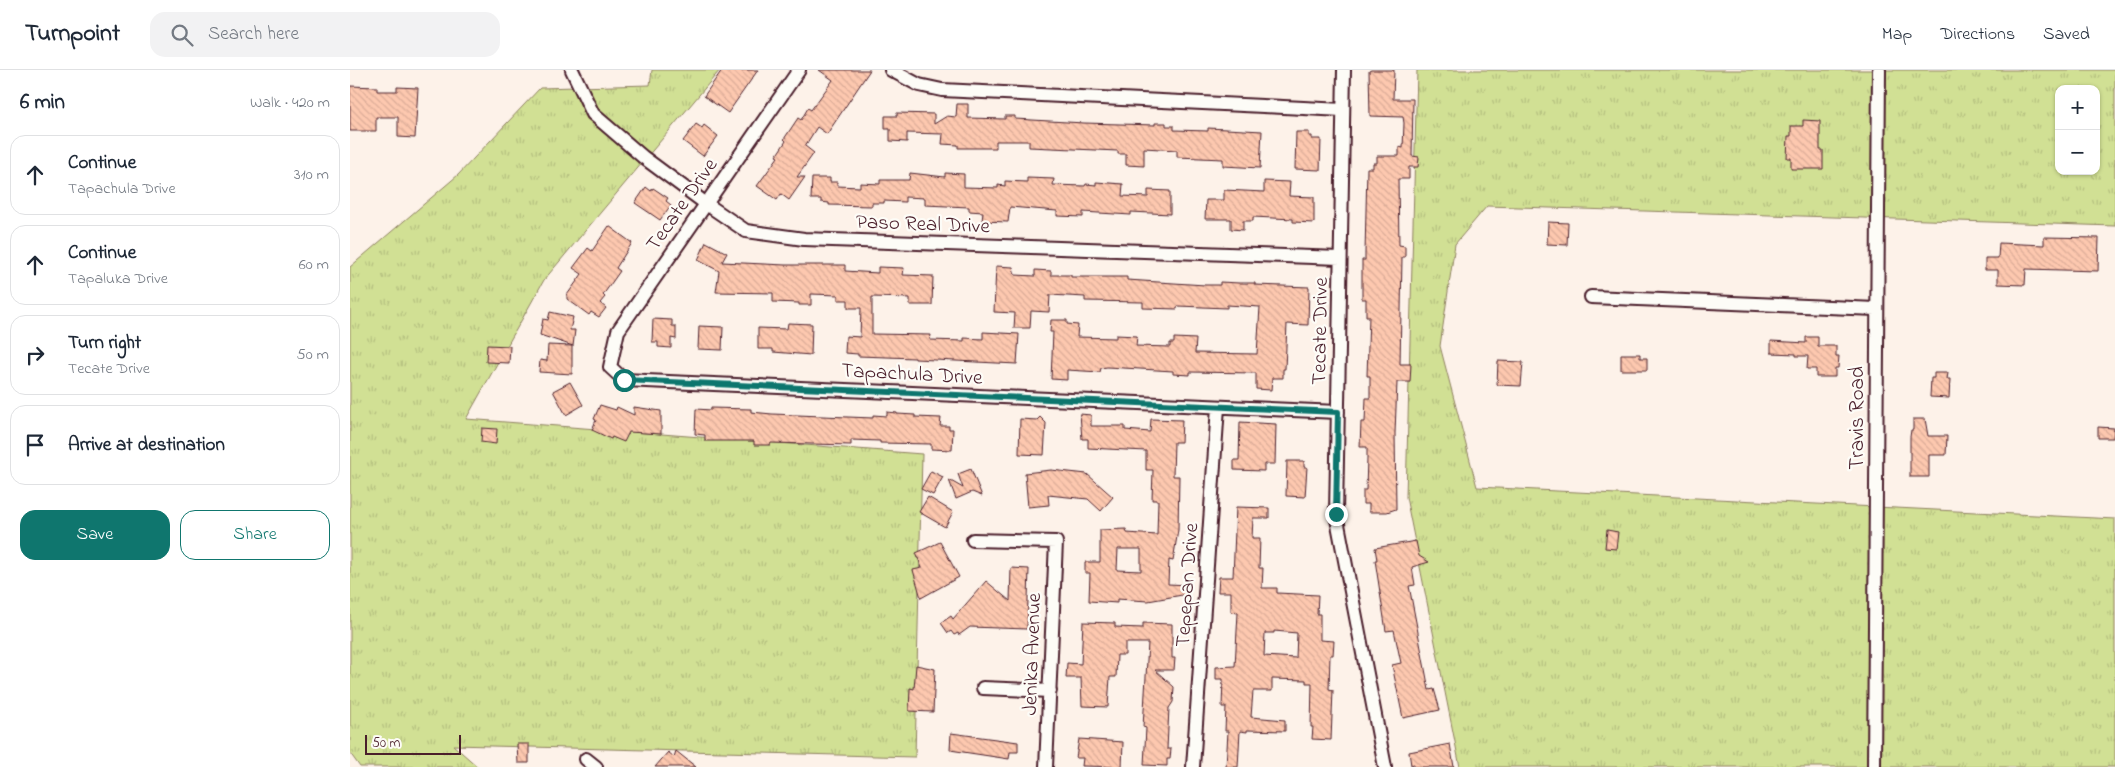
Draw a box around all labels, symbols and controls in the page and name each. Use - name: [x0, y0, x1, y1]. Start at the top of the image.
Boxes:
- search box: [150, 12, 500, 57]
- text: Turnpoint: [25, 17, 120, 52]
- icon: search: [168, 21, 196, 49]
- text: Search here: [208, 21, 299, 48]
- text: Map: [1882, 22, 1912, 48]
- text: Directions: [1940, 22, 2015, 48]
- text: Saved: [2043, 22, 2090, 48]
- map controls: [2055, 85, 2100, 175]
- button: +: [2055, 85, 2100, 130]
- text: 6 min: [20, 88, 65, 118]
- text: Walk · 420 m: [250, 91, 330, 115]
- button: −: [2055, 130, 2100, 175]
- text: Continue: [68, 150, 136, 177]
- street label: Tecate Drive: [639, 152, 726, 258]
- icon: ahead: [21, 161, 49, 189]
- text: 310 m: [294, 163, 329, 187]
- text: Tapachula Drive: [68, 177, 176, 201]
- street label: Paso Real Drive: [855, 208, 991, 242]
- text: Continue: [68, 240, 136, 267]
- icon: ahead: [21, 251, 49, 279]
- text: 60 m: [299, 253, 329, 277]
- text: Tapaluka Drive: [68, 267, 168, 291]
- street label: Tecate Drive: [1305, 276, 1337, 385]
- text: Turn right: [68, 330, 141, 357]
- icon: right: [21, 341, 49, 369]
- text: 50 m: [297, 343, 329, 367]
- street label: Tapachula Drive: [841, 356, 984, 394]
- text: Tecate Drive: [68, 357, 150, 381]
- street label: Travis Road: [1843, 366, 1873, 470]
- route start: [613, 369, 636, 392]
- icon: arrive: [21, 431, 49, 459]
- text: Arrive at destination: [68, 432, 225, 459]
- route end: [1325, 503, 1348, 526]
- button: Save: [20, 510, 170, 560]
- button: Share: [180, 510, 330, 560]
- street label: Tepepan Drive: [1169, 521, 1207, 648]
- street label: Jenika Avenue: [1016, 592, 1050, 716]
- scale bar: [365, 732, 461, 755]
- text: 50 m: [372, 733, 400, 754]

